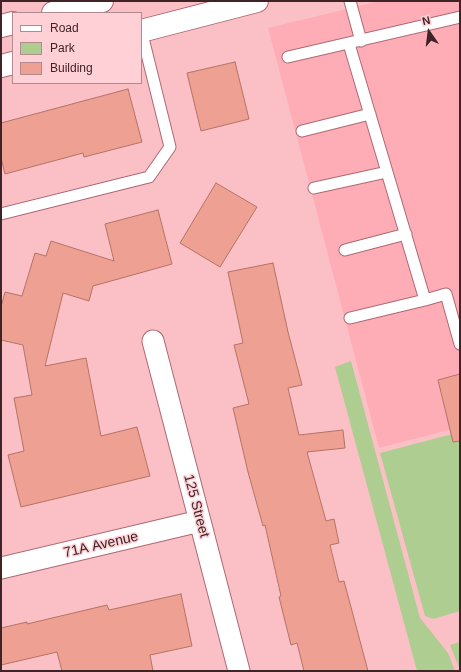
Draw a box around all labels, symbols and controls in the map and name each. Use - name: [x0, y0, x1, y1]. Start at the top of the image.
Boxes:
- legend: [12, 12, 142, 84]
- north arrow: [409, 12, 449, 52]
- text: N: [421, 14, 431, 27]
- text: Road: [50, 21, 79, 35]
- text: Park: [50, 41, 75, 55]
- text: Building: [50, 61, 93, 75]
- street label: 125 Street: [180, 473, 212, 539]
- street label: 71A Avenue: [62, 528, 140, 562]

